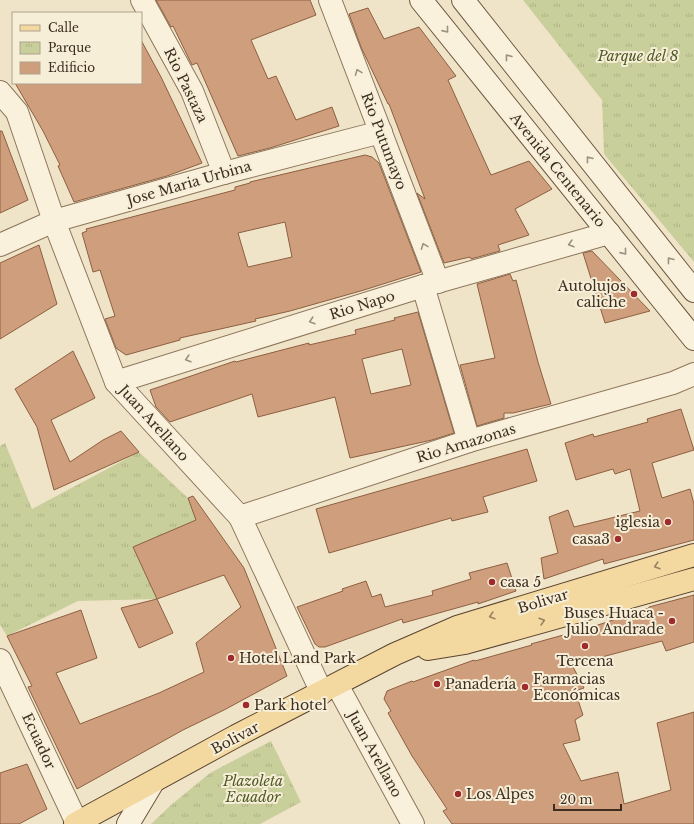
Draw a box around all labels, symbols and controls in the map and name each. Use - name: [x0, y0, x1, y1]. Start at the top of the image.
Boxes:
- legend: [12, 12, 142, 84]
- text: Calle: [48, 20, 79, 35]
- one-way arrow: [441, 26, 448, 33]
- text: Parque: [48, 40, 91, 55]
- street label: Rio Pastaza: [160, 45, 212, 126]
- park label: Parque del 8: [597, 47, 678, 65]
- one-way arrow: [506, 54, 513, 61]
- text: Edificio: [48, 60, 95, 75]
- one-way arrow: [354, 68, 362, 75]
- street label: Rio Putumayo: [357, 90, 411, 192]
- street label: Avenida Centenario: [506, 108, 610, 231]
- one-way arrow: [587, 156, 594, 163]
- street label: Jose Maria Urbina: [123, 157, 253, 210]
- one-way arrow: [568, 239, 575, 248]
- one-way arrow: [420, 242, 428, 249]
- one-way arrow: [619, 247, 626, 254]
- one-way arrow: [667, 258, 674, 265]
- place label: Autolujos caliche: [557, 277, 626, 311]
- street label: Rio Napo: [327, 287, 397, 323]
- marker: Autolujos caliche: [629, 289, 639, 299]
- one-way arrow: [309, 316, 316, 324]
- one-way arrow: [185, 354, 192, 363]
- street label: Juan Arellano: [114, 380, 193, 465]
- street label: Rio Amazonas: [414, 419, 518, 467]
- place label: iglesia: [615, 513, 660, 531]
- marker: iglesia: [663, 517, 673, 527]
- place label: casa3: [572, 530, 610, 548]
- marker: casa3: [613, 534, 623, 544]
- one-way arrow: [653, 561, 660, 570]
- place label: casa 5: [500, 573, 541, 591]
- marker: casa 5: [487, 577, 497, 587]
- street label: Bolivar: [516, 585, 571, 617]
- place label: Buses Huaca - Julio Andrade: [564, 604, 664, 638]
- one-way arrow: [489, 611, 496, 620]
- marker: Buses Huaca - Julio Andrade: [667, 616, 677, 626]
- one-way arrow: [539, 617, 546, 626]
- marker: Tercena: [580, 641, 590, 651]
- place label: Hotel Land Park: [239, 649, 357, 667]
- place label: Tercena: [556, 652, 614, 670]
- marker: Hotel Land Park: [226, 653, 236, 663]
- place label: Farmacias Económicas: [533, 670, 620, 704]
- place label: Panadería: [445, 675, 517, 693]
- marker: Panadería: [432, 679, 442, 689]
- marker: Farmacias Económicas: [520, 682, 530, 692]
- place label: Park hotel: [254, 696, 327, 714]
- marker: Park hotel: [241, 700, 251, 710]
- street label: Juan Arellano: [343, 706, 406, 801]
- street label: Ecuador: [18, 710, 60, 772]
- street label: Bolivar: [208, 718, 262, 758]
- park label: Plazoleta Ecuador: [222, 772, 283, 806]
- place label: Los Alpes: [466, 785, 534, 803]
- scale bar: [554, 786, 621, 812]
- marker: Los Alpes: [453, 789, 463, 799]
- text: 20 m: [560, 792, 592, 807]

